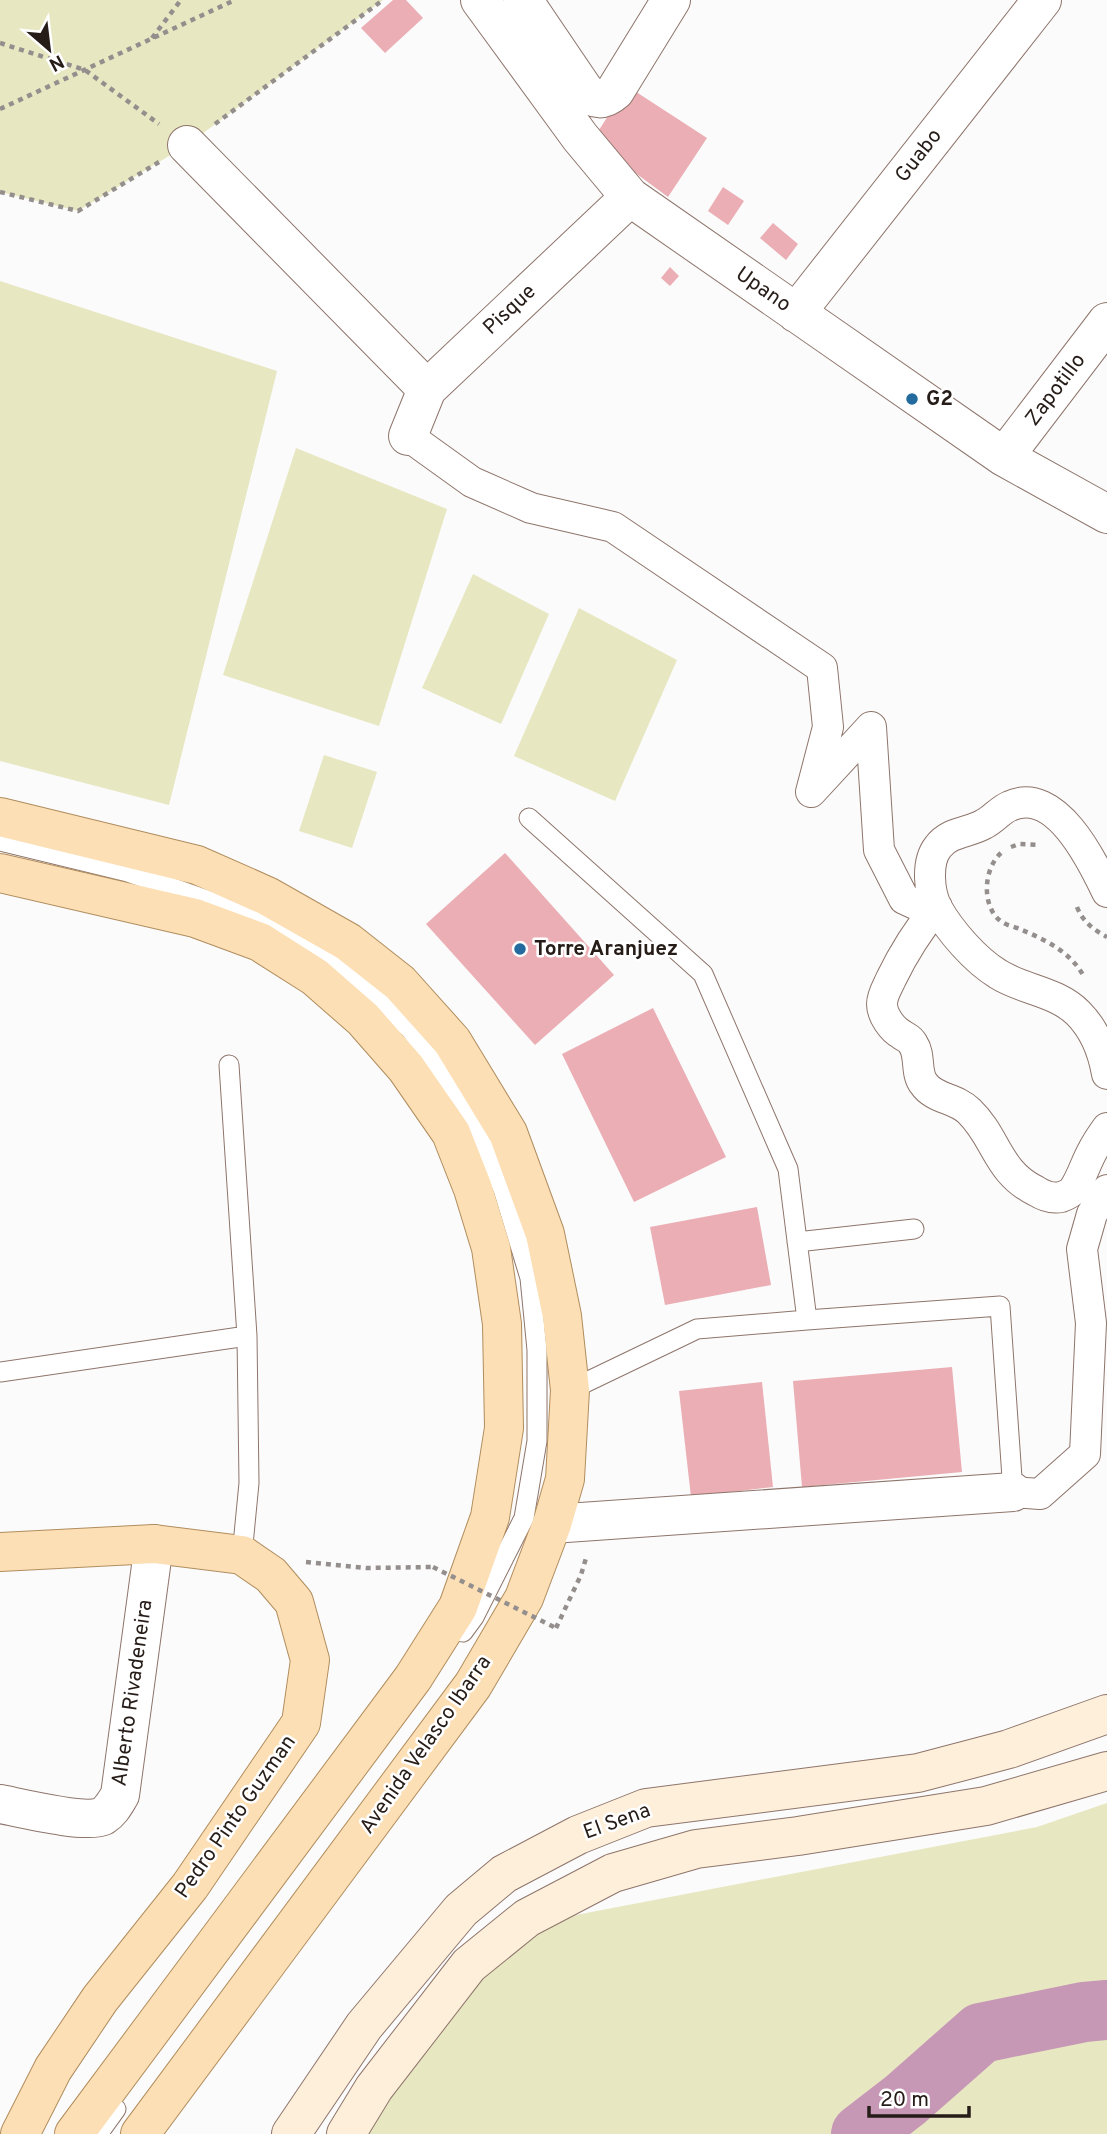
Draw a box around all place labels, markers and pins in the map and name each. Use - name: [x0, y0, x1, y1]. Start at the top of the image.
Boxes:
- place label: G2: [926, 386, 953, 413]
- marker: G2: [904, 391, 920, 407]
- place label: Torre Aranjuez: [534, 936, 678, 963]
- marker: Torre Aranjuez: [512, 941, 528, 957]

